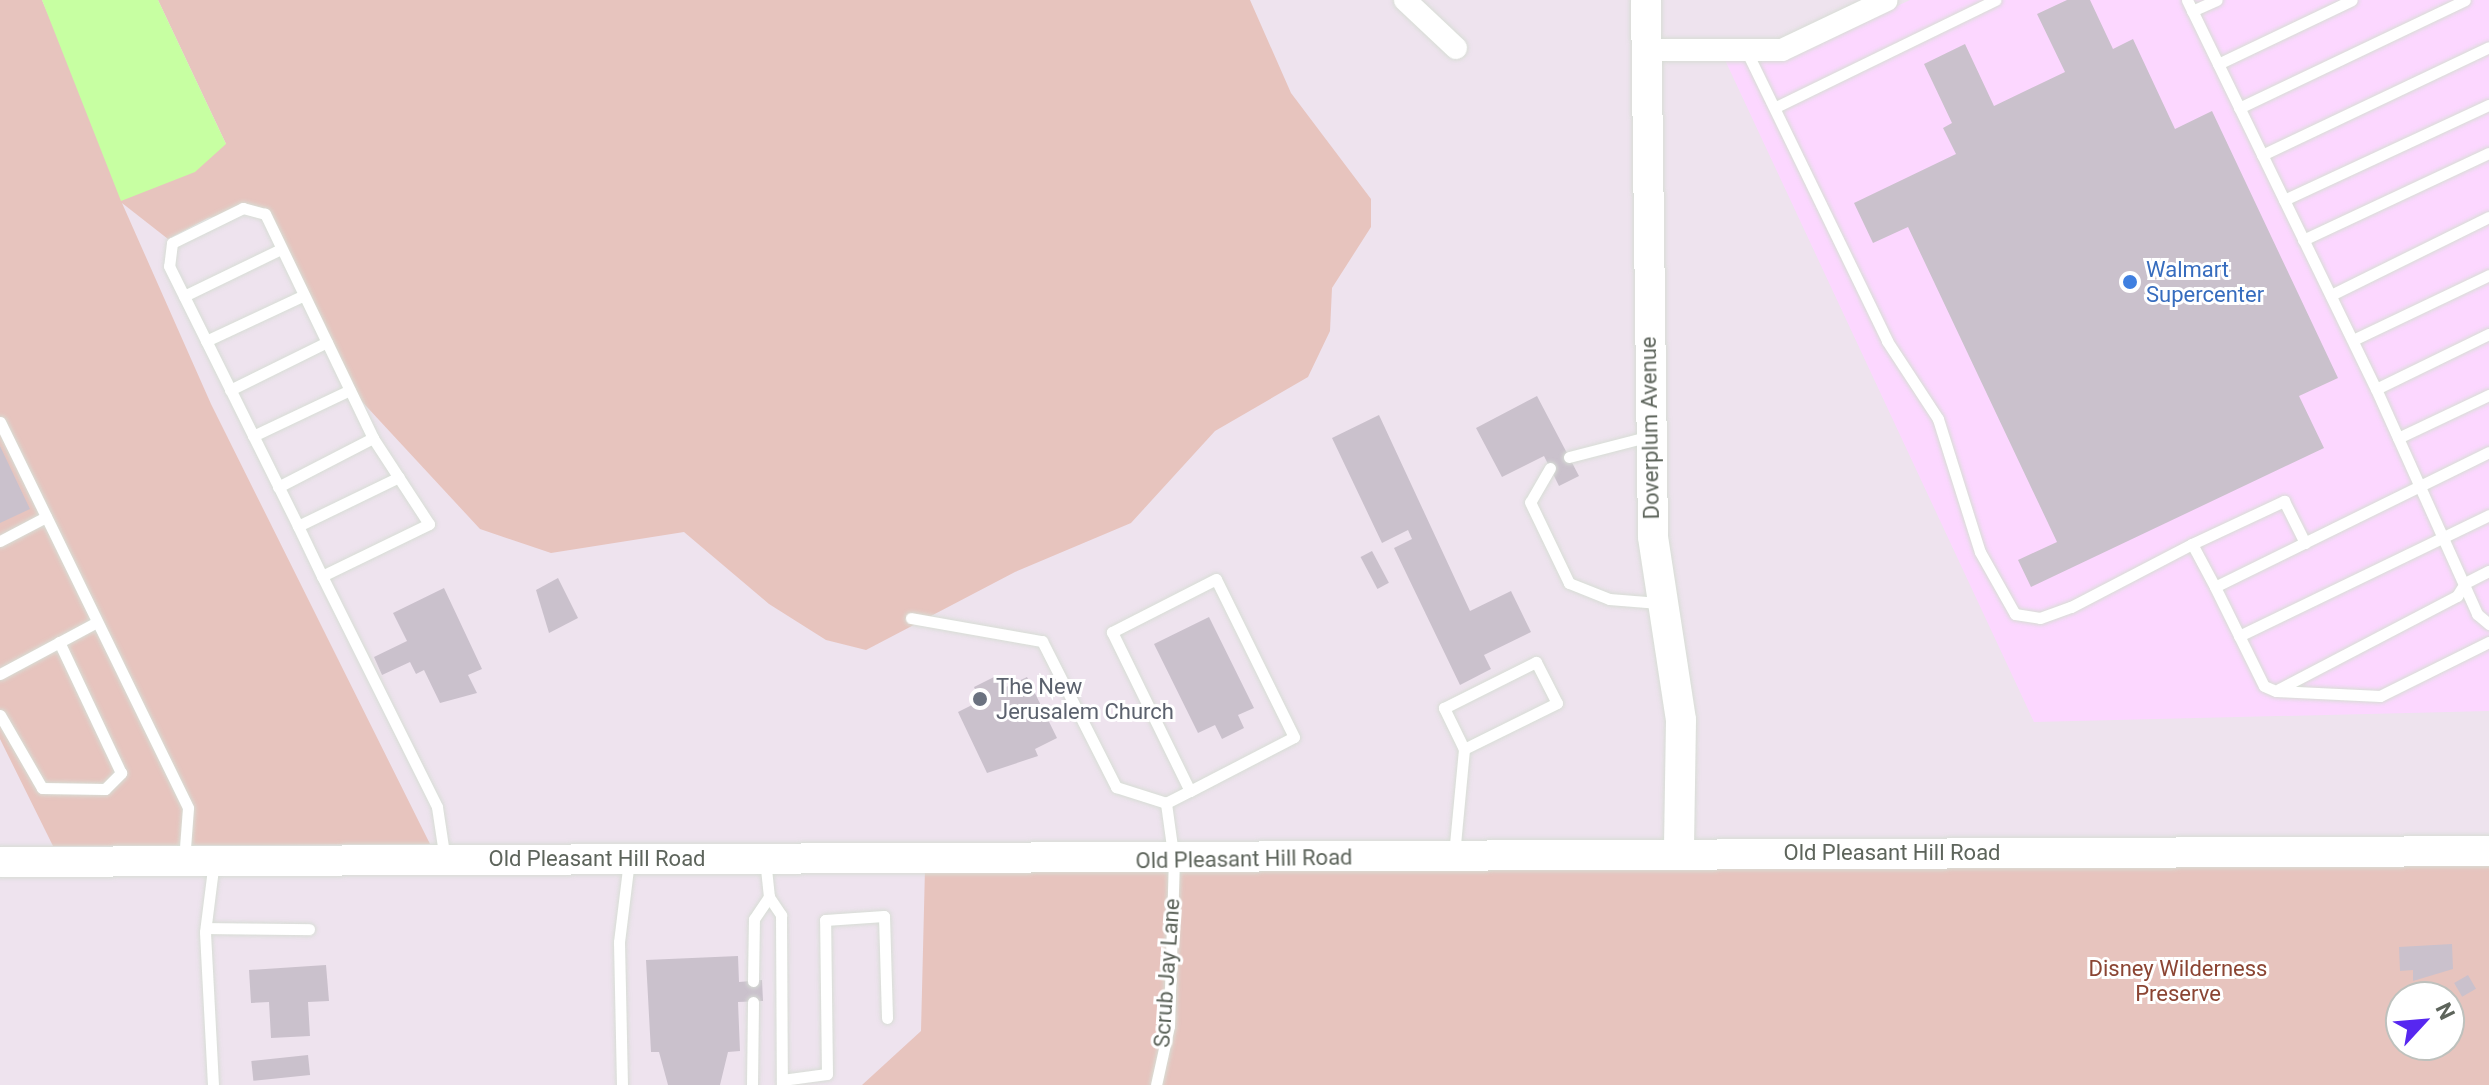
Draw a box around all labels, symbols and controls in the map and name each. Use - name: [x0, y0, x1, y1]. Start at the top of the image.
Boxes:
- place label: Walmart Supercenter: [2146, 256, 2264, 308]
- marker: Walmart Supercenter: [2121, 273, 2139, 291]
- street label: Doverplum Avenue: [1635, 336, 1665, 520]
- place label: The New Jerusalem Church: [996, 673, 1174, 724]
- marker: The New Jerusalem Church: [971, 690, 989, 708]
- street label: Old Pleasant Hill Road: [1783, 840, 2001, 866]
- street label: Old Pleasant Hill Road: [1135, 844, 1353, 874]
- street label: Old Pleasant Hill Road: [488, 846, 706, 872]
- street label: Scrub Jay Lane: [1149, 898, 1185, 1048]
- park label: Disney Wilderness Preserve: [2089, 955, 2267, 1006]
- north arrow: [2385, 981, 2465, 1061]
- text: N: [2431, 999, 2460, 1024]

